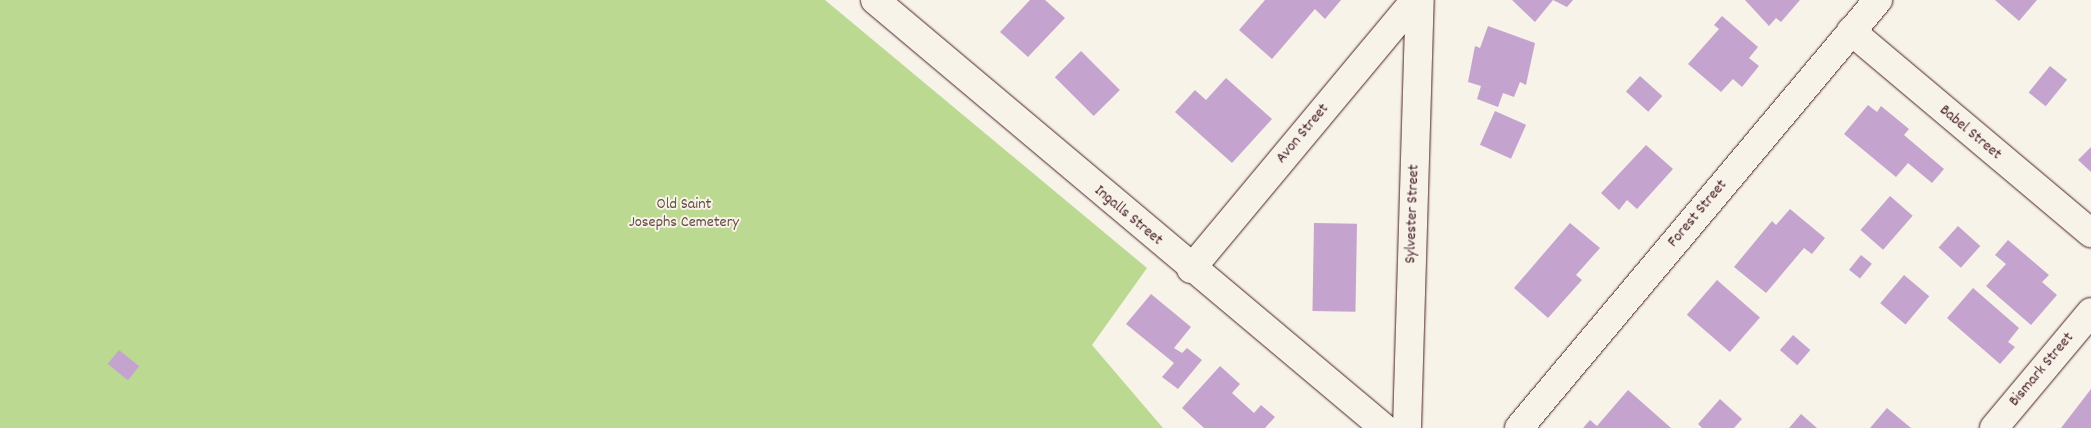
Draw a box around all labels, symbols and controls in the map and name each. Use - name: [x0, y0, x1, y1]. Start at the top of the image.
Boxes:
- street label: Avon Street: [1272, 100, 1334, 168]
- street label: Babel Street: [1935, 101, 2005, 165]
- street label: Sylvester Street: [1402, 164, 1424, 264]
- street label: Forest Street: [1664, 176, 1732, 252]
- street label: Ingalls Street: [1090, 182, 1166, 250]
- park label: Old Saint Josephs Cemetery: [629, 195, 739, 233]
- street label: Bismark Street: [2005, 329, 2079, 411]

